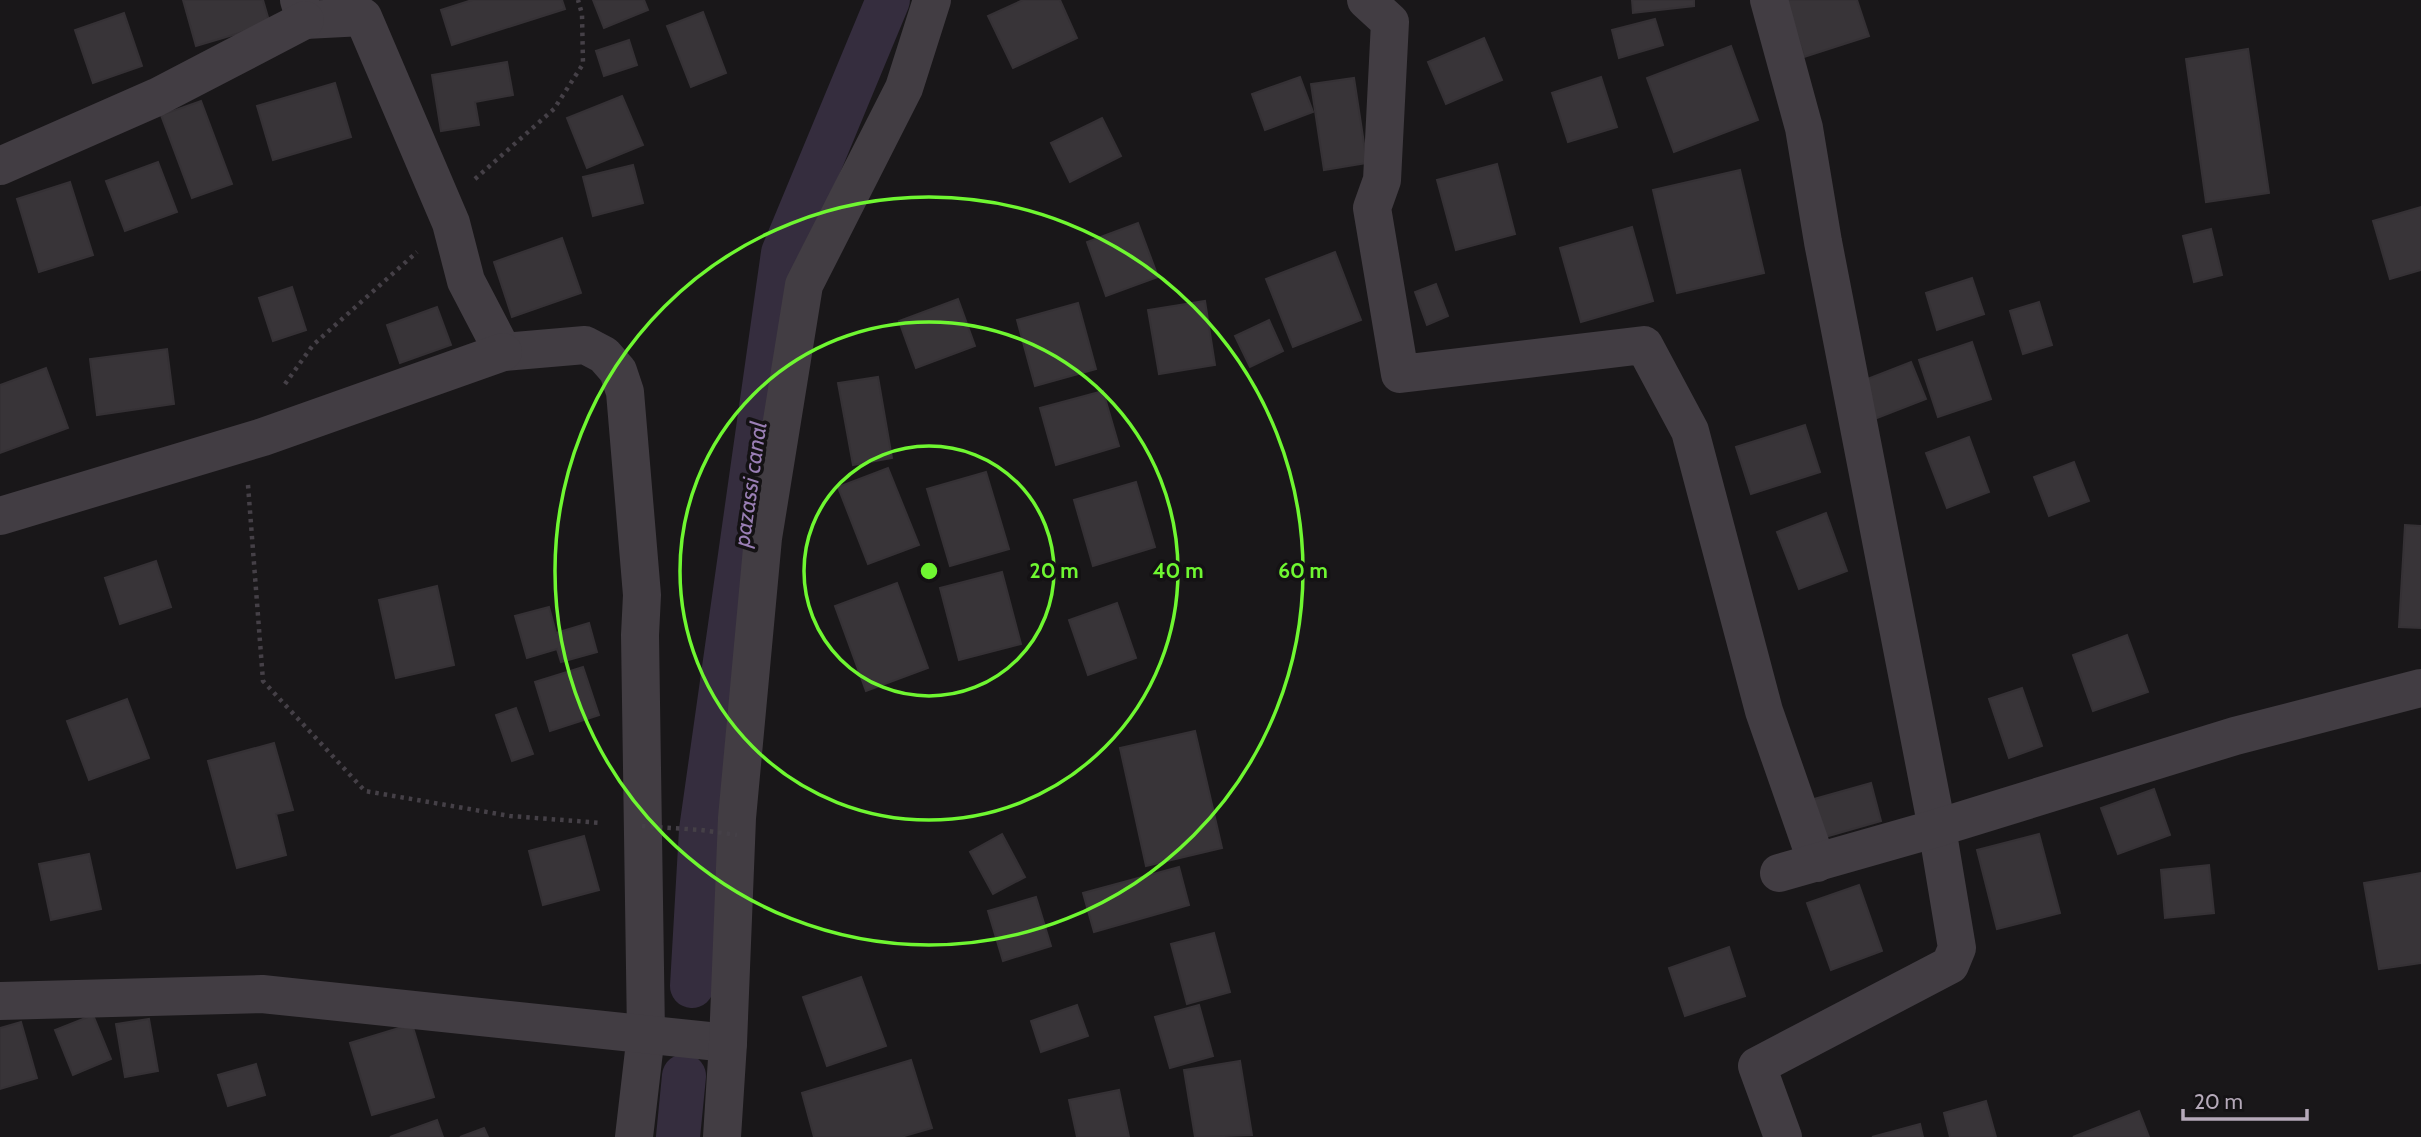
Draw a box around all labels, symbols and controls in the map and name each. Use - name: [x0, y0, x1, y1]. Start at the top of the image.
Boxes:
- water label: pazassi canal: [727, 419, 773, 549]
- text: 20 m: [1030, 558, 1078, 583]
- text: 40 m: [1153, 558, 1203, 583]
- text: 60 m: [1278, 558, 1328, 583]
- centre of rings: [917, 559, 941, 583]
- scale bar: [2183, 1078, 2307, 1122]
- text: 20 m: [2194, 1089, 2243, 1114]

